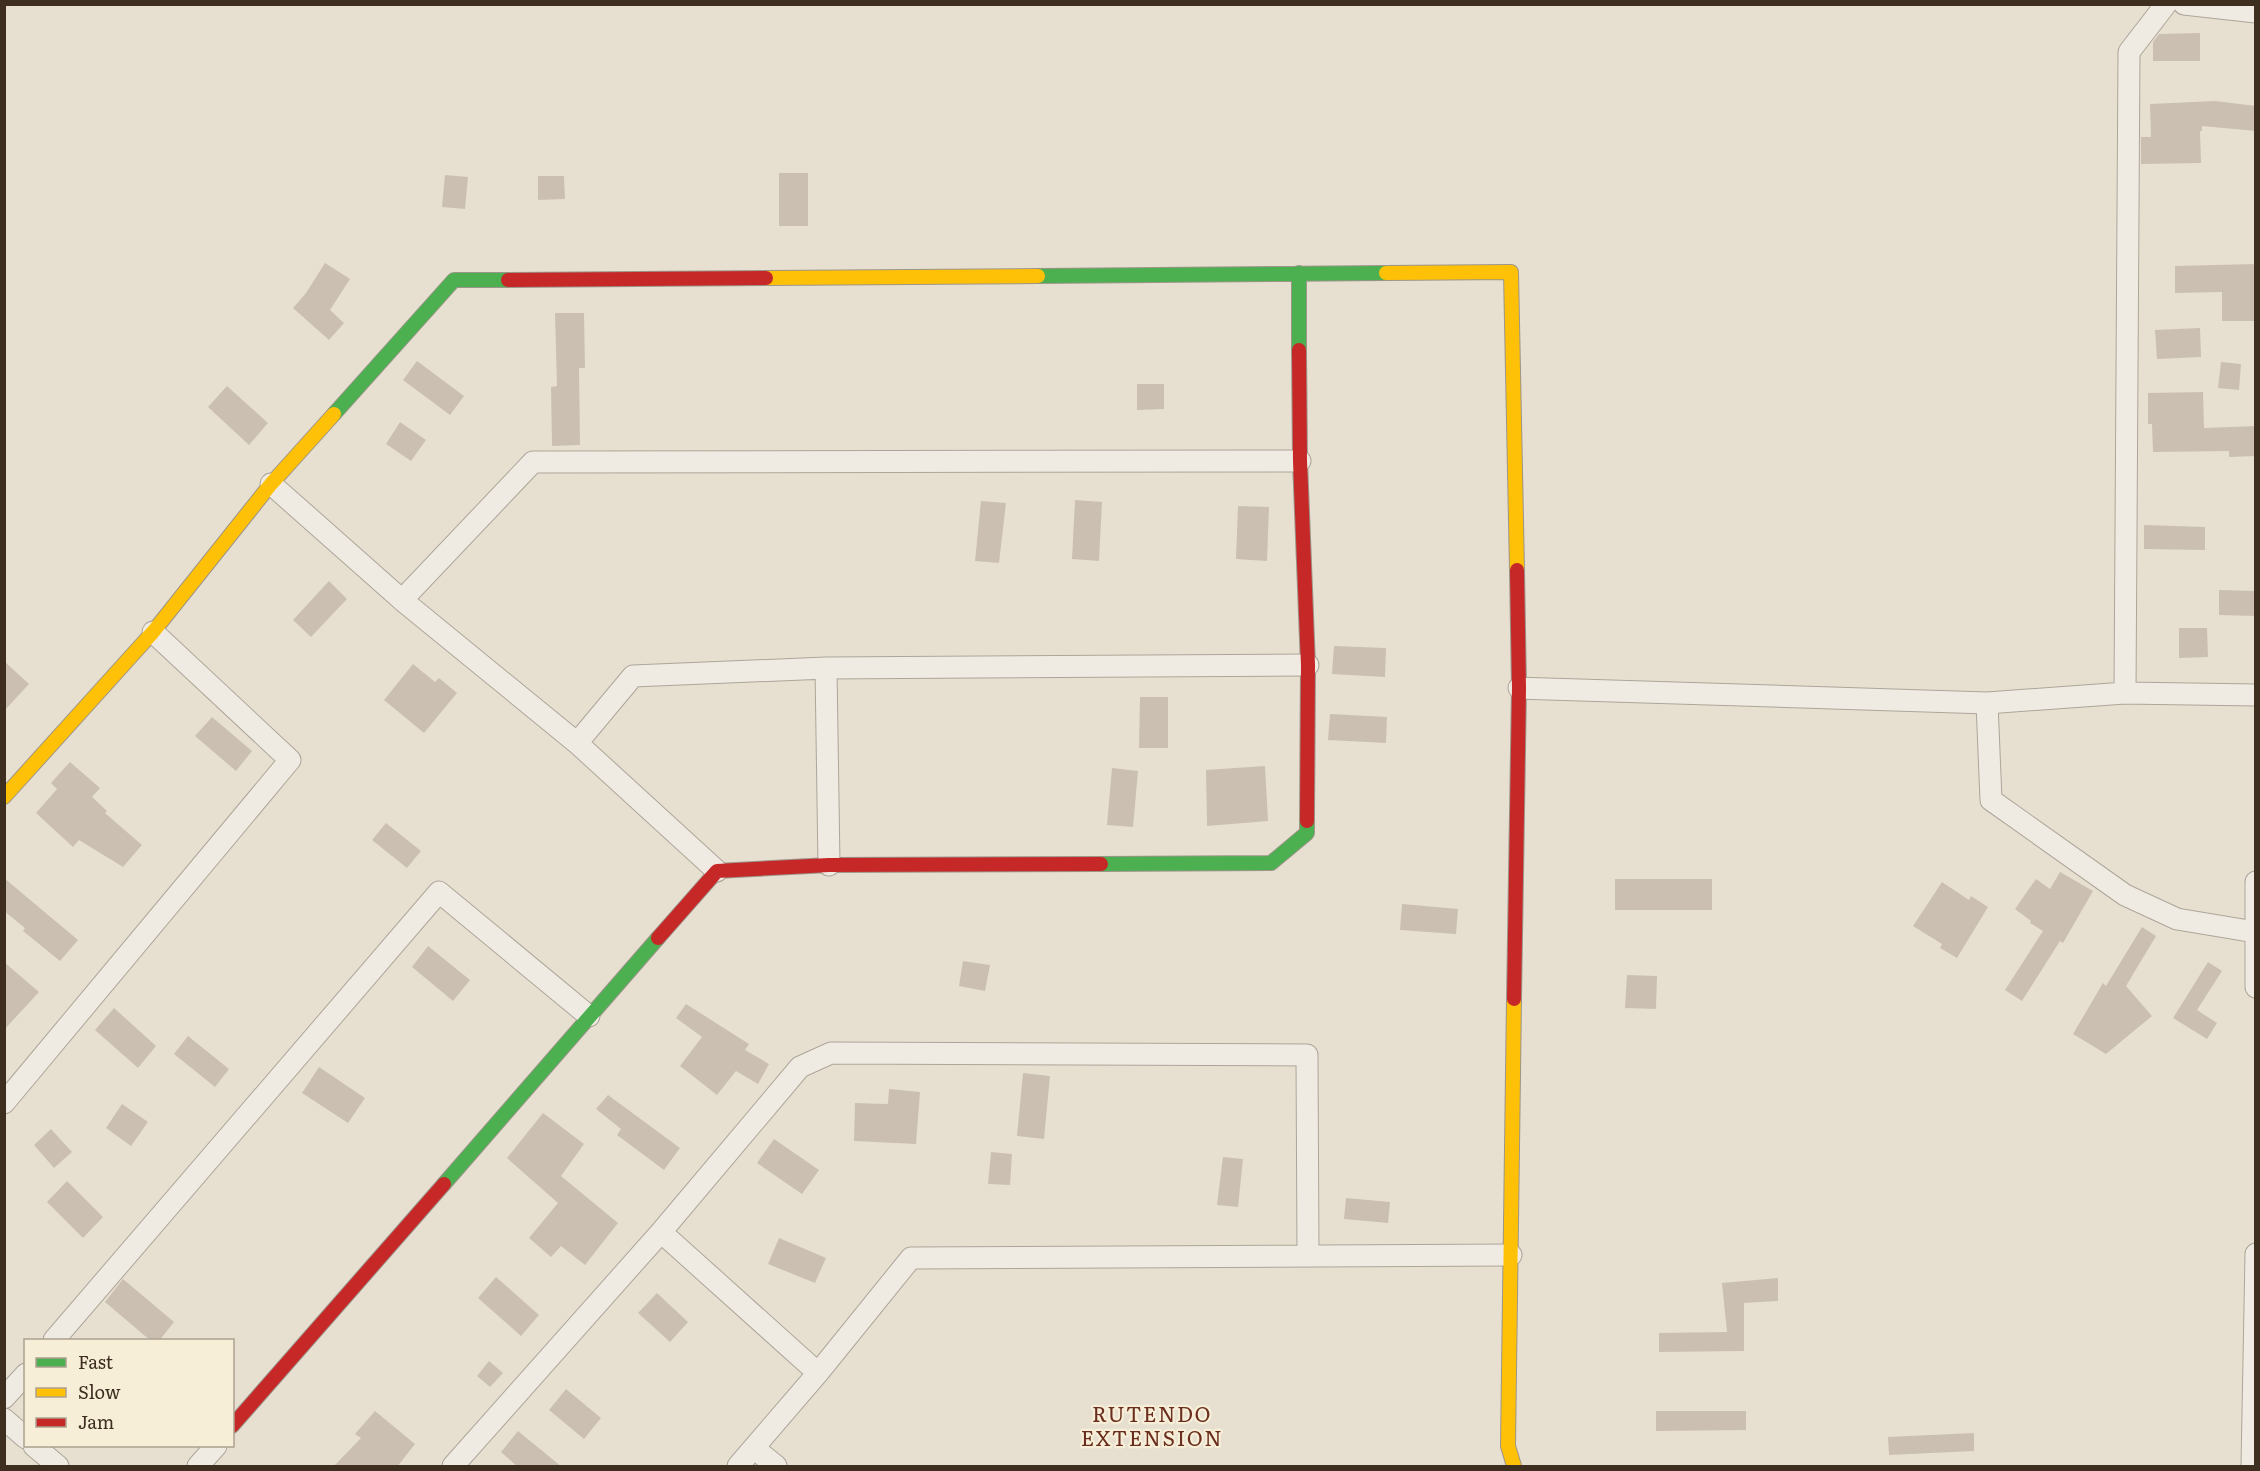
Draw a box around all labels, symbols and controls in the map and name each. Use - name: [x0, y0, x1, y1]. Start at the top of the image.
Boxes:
- legend: [24, 1339, 234, 1447]
- text: Fast: [78, 1348, 114, 1375]
- text: Slow: [78, 1378, 121, 1405]
- district label: RUTENDO EXTENSION: [1081, 1397, 1223, 1452]
- text: Jam: [78, 1408, 114, 1435]

